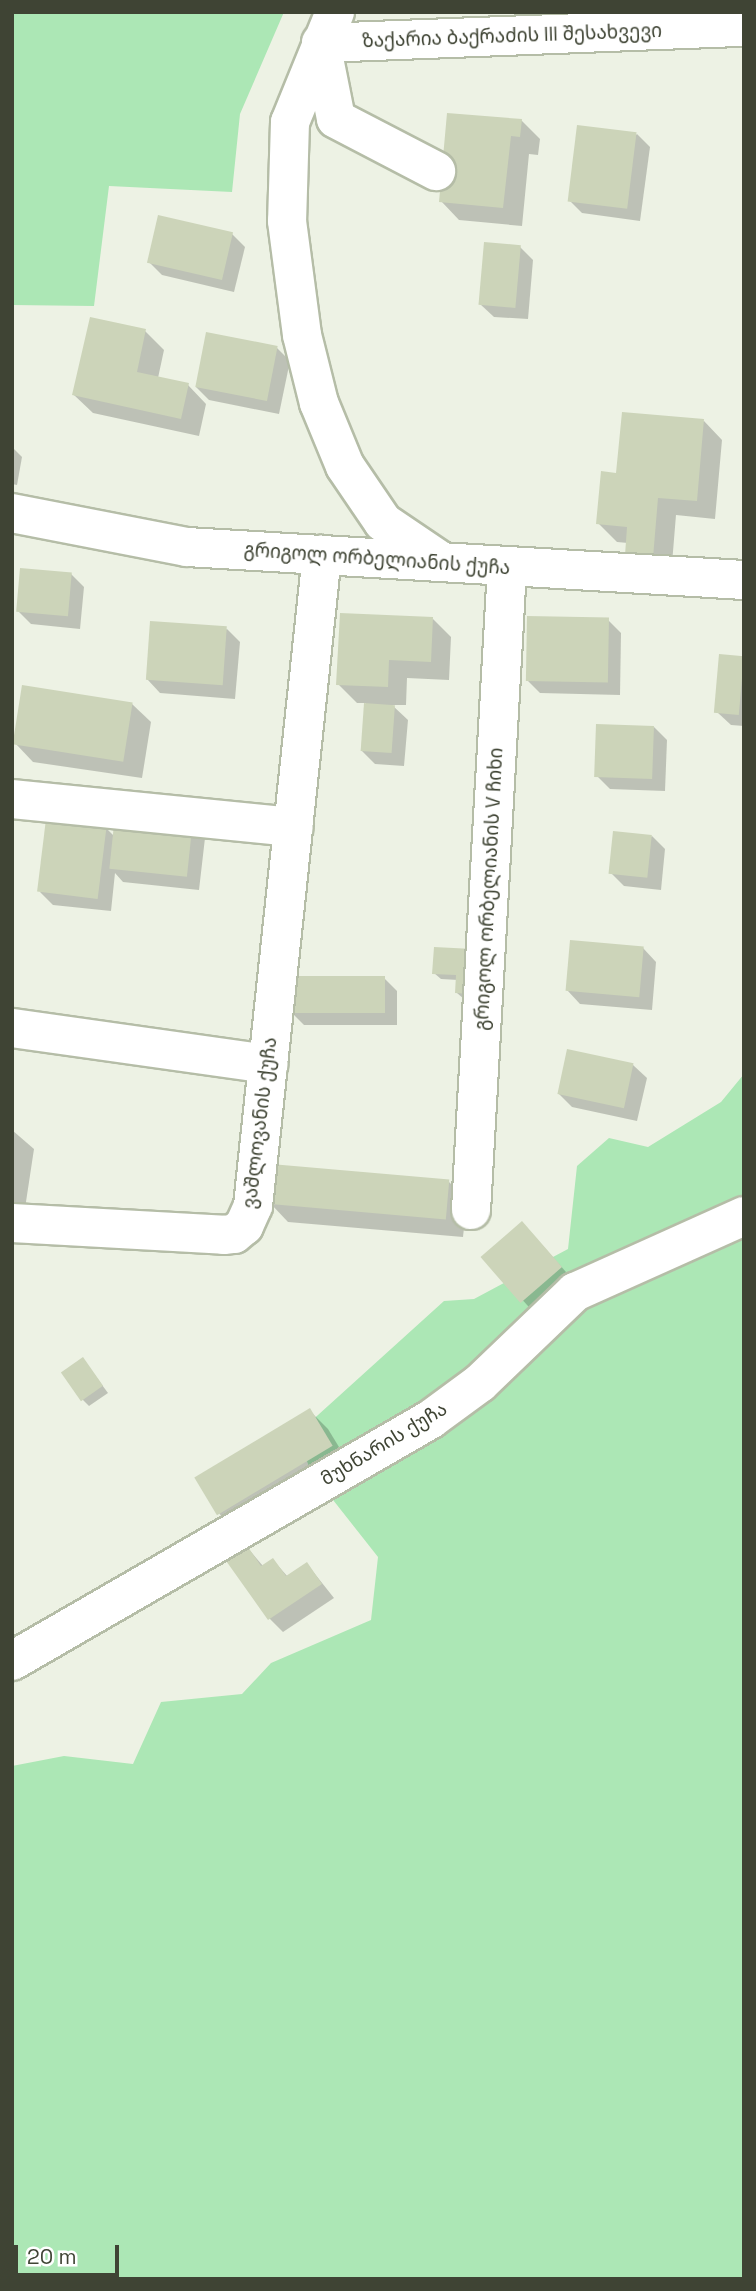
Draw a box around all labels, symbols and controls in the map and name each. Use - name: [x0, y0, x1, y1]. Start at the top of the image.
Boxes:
- street label: ზაქარია ბაქრაძის III შესახვევი: [362, 19, 662, 53]
- street label: გრიგოლ ორბელიანის ქუჩა: [243, 538, 511, 580]
- street label: გრიგოლ ორბელიანის V ჩიხი: [470, 747, 508, 1031]
- street label: ვაშლოვანის ქუჩა: [238, 1036, 282, 1210]
- street label: მუხნარის ქუჩა: [317, 1397, 451, 1491]
- scale bar: [18, 2232, 122, 2276]
- text: 20 m: [27, 2243, 77, 2270]

